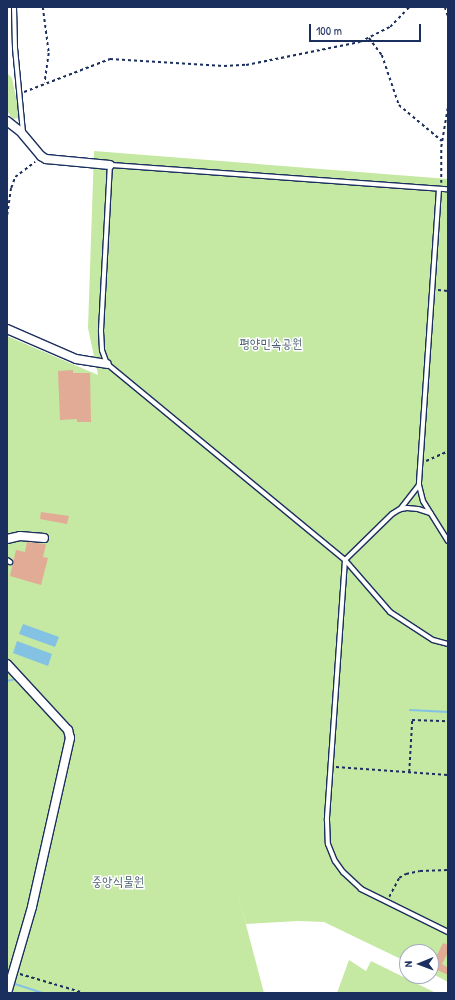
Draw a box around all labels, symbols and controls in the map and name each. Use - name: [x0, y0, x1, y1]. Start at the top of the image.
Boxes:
- scale bar: [311, 16, 423, 42]
- text: 100 m: [316, 22, 342, 39]
- park label: 평양민속공원: [240, 335, 302, 351]
- park label: 중앙식물원: [92, 873, 144, 889]
- north arrow: [399, 944, 439, 984]
- text: N: [401, 961, 415, 967]

